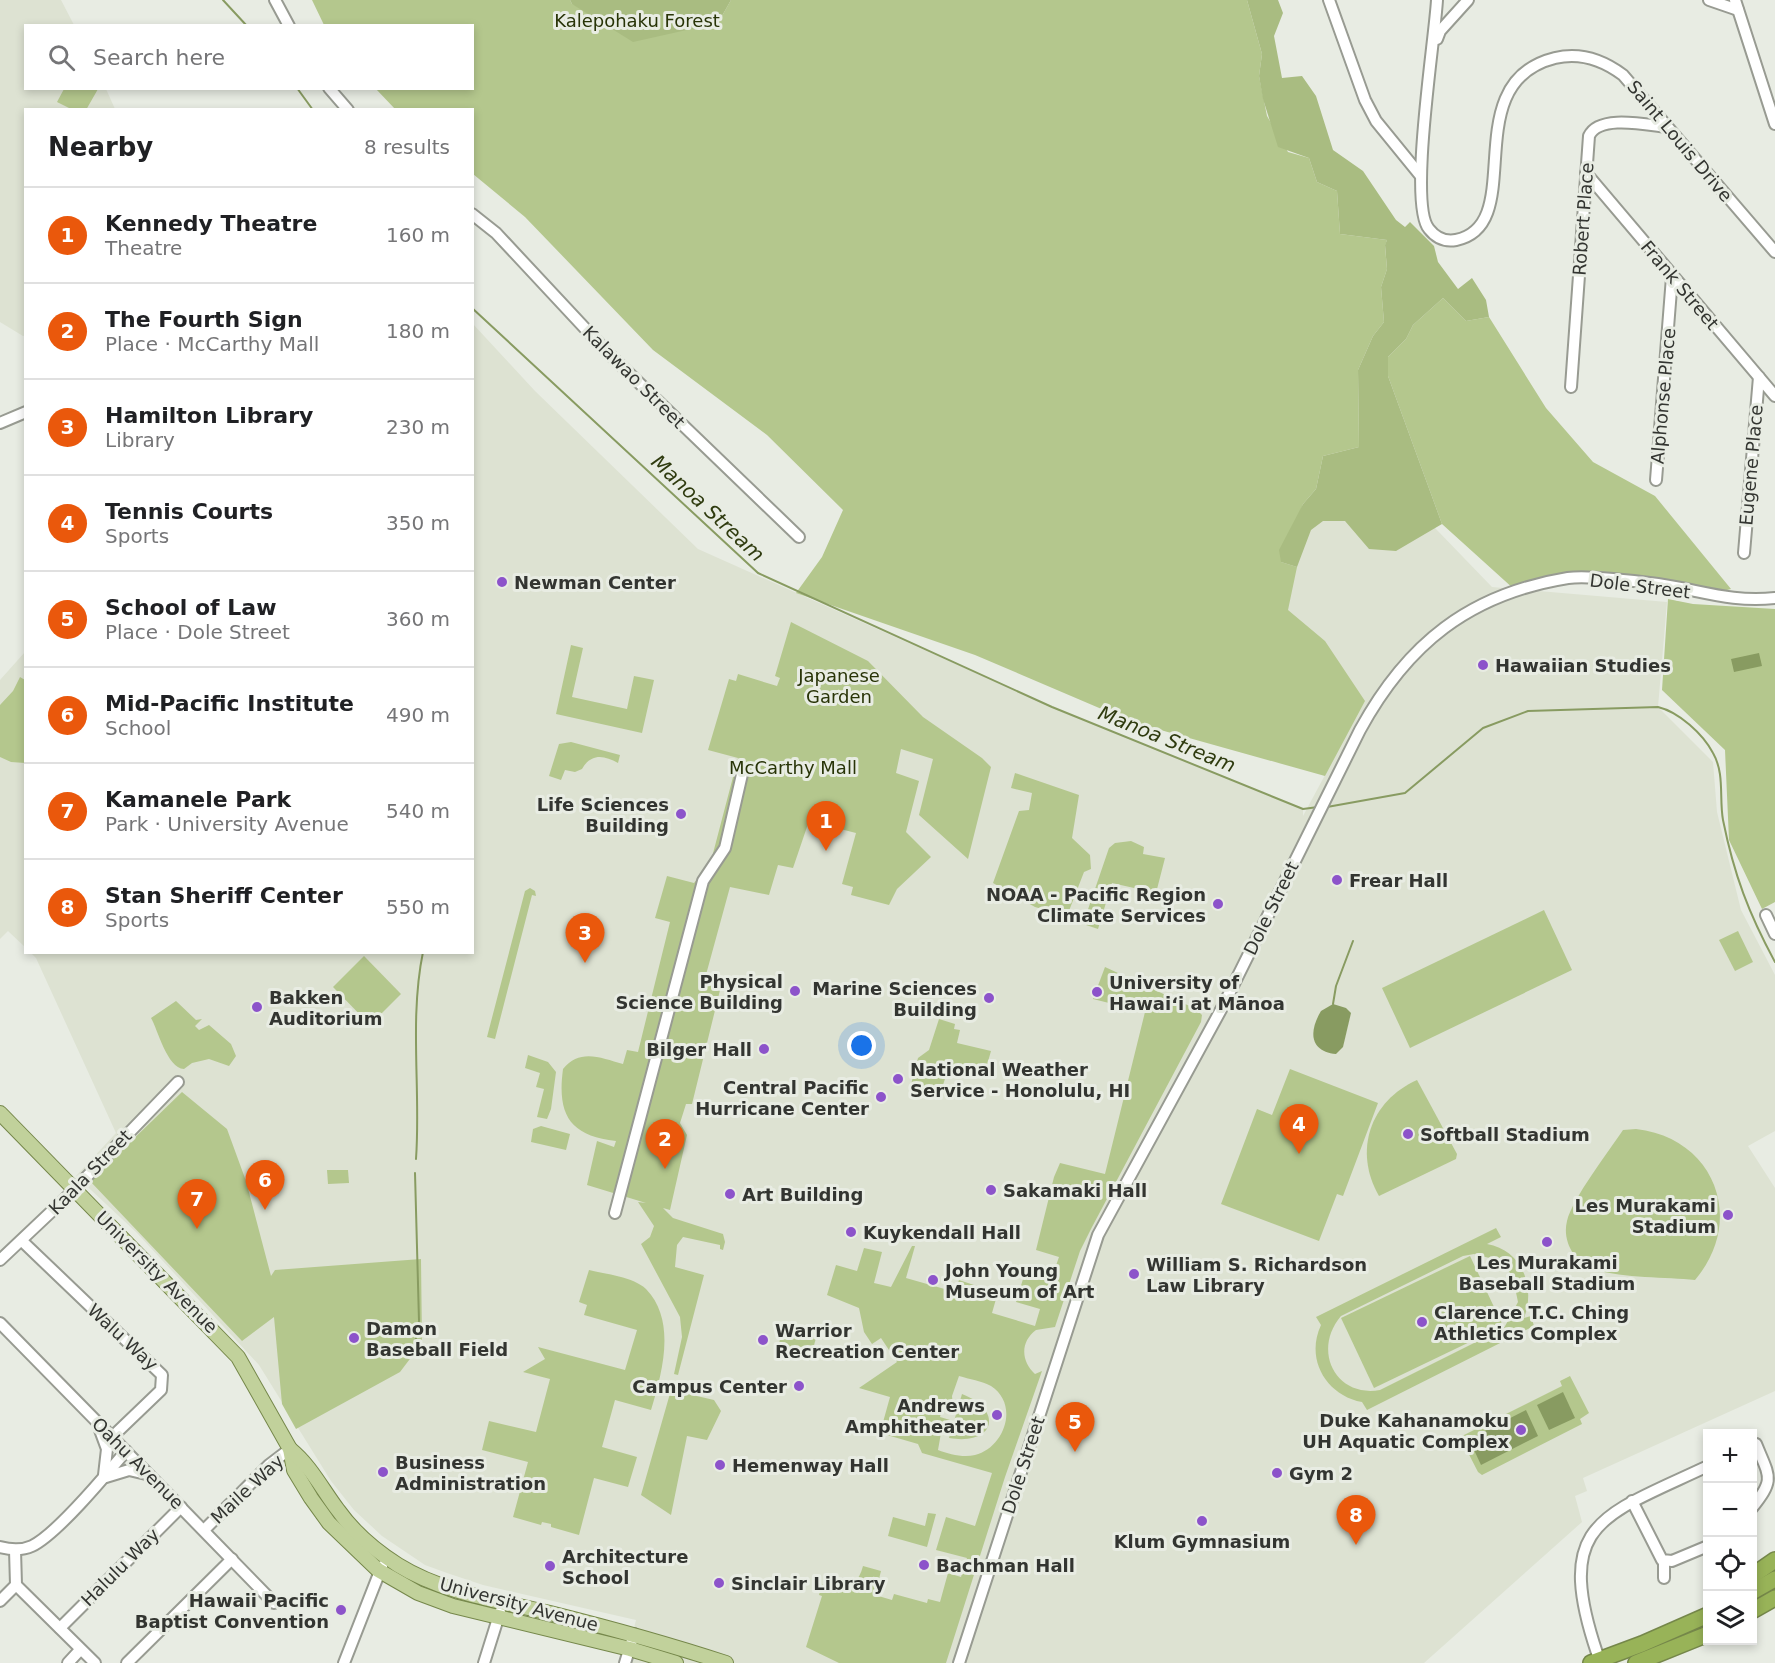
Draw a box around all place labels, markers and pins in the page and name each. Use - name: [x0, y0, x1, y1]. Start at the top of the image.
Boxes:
- place label: Newman Center: [514, 572, 676, 593]
- marker: Newman Center: [495, 575, 509, 589]
- place label: Hawaiian Studies: [1495, 655, 1671, 676]
- marker: Hawaiian Studies: [1476, 658, 1490, 672]
- place label: Life Sciences Building: [537, 794, 669, 836]
- pin: 1: [806, 802, 846, 851]
- marker: Life Sciences Building: [674, 807, 688, 821]
- place label: Frear Hall: [1349, 870, 1448, 891]
- marker: Frear Hall: [1330, 873, 1344, 887]
- place label: NOAA - Pacific Region Climate Services: [986, 884, 1206, 926]
- marker: NOAA - Pacific Region Climate Services: [1211, 897, 1225, 911]
- pin: 3: [566, 914, 604, 963]
- place label: Physical Science Building: [615, 971, 783, 1013]
- place label: University of Hawaiʻi at Mānoa: [1109, 972, 1285, 1014]
- place label: Marine Sciences Building: [812, 978, 977, 1020]
- marker: Physical Science Building: [788, 984, 802, 998]
- marker: University of Hawaiʻi at Mānoa: [1090, 985, 1104, 999]
- place label: Bakken Auditorium: [269, 987, 382, 1029]
- marker: Marine Sciences Building: [982, 991, 996, 1005]
- marker: Bakken Auditorium: [250, 1000, 264, 1014]
- place label: Bilger Hall: [646, 1039, 752, 1060]
- marker: Bilger Hall: [757, 1042, 771, 1056]
- place label: National Weather Service - Honolulu, HI: [910, 1059, 1130, 1101]
- marker: National Weather Service - Honolulu, HI: [891, 1072, 905, 1086]
- place label: Central Pacific Hurricane Center: [695, 1077, 869, 1119]
- marker: Central Pacific Hurricane Center: [874, 1090, 888, 1104]
- pin: 4: [1280, 1104, 1318, 1154]
- pin: 2: [646, 1120, 684, 1169]
- place label: Softball Stadium: [1420, 1124, 1590, 1145]
- marker: Softball Stadium: [1401, 1127, 1415, 1141]
- pin: 6: [246, 1160, 284, 1210]
- pin: 7: [178, 1180, 216, 1229]
- place label: Sakamaki Hall: [1003, 1180, 1147, 1201]
- marker: Sakamaki Hall: [984, 1183, 998, 1197]
- place label: Art Building: [742, 1184, 863, 1205]
- marker: Art Building: [723, 1187, 737, 1201]
- place label: Les Murakami Stadium: [1575, 1195, 1716, 1237]
- marker: Les Murakami Stadium: [1721, 1208, 1735, 1222]
- place label: Kuykendall Hall: [863, 1222, 1021, 1243]
- marker: Kuykendall Hall: [844, 1225, 858, 1239]
- marker: Les Murakami Baseball Stadium: [1540, 1235, 1554, 1249]
- place label: Les Murakami Baseball Stadium: [1459, 1252, 1635, 1294]
- place label: William S. Richardson Law Library: [1146, 1254, 1367, 1296]
- place label: John Young Museum of Art: [943, 1260, 1095, 1302]
- marker: William S. Richardson Law Library: [1127, 1267, 1141, 1281]
- marker: John Young Museum of Art: [926, 1273, 940, 1287]
- place label: Clarence T.C. Ching Athletics Complex: [1434, 1302, 1629, 1344]
- marker: Clarence T.C. Ching Athletics Complex: [1415, 1315, 1429, 1329]
- place label: Damon Baseball Field: [366, 1318, 508, 1360]
- place label: Warrior Recreation Center: [775, 1320, 959, 1362]
- marker: Damon Baseball Field: [347, 1331, 361, 1345]
- marker: Warrior Recreation Center: [756, 1333, 770, 1347]
- place label: Campus Center: [632, 1376, 787, 1397]
- marker: Campus Center: [792, 1379, 806, 1393]
- place label: Andrews Amphitheater: [845, 1395, 985, 1437]
- pin: 5: [1056, 1402, 1094, 1452]
- marker: Andrews Amphitheater: [990, 1408, 1004, 1422]
- place label: Duke Kahanamoku UH Aquatic Complex: [1302, 1410, 1509, 1452]
- marker: Duke Kahanamoku UH Aquatic Complex: [1514, 1423, 1528, 1437]
- place label: Business Administration: [395, 1452, 546, 1494]
- place label: Hemenway Hall: [732, 1455, 889, 1476]
- marker: Hemenway Hall: [713, 1458, 727, 1472]
- place label: Gym 2: [1289, 1463, 1353, 1484]
- marker: Business Administration: [376, 1465, 390, 1479]
- marker: Gym 2: [1270, 1466, 1284, 1480]
- pin: 8: [1336, 1496, 1376, 1545]
- marker: Klum Gymnasium: [1195, 1514, 1209, 1528]
- place label: Klum Gymnasium: [1114, 1531, 1290, 1552]
- place label: Architecture School: [562, 1546, 688, 1588]
- place label: Bachman Hall: [936, 1555, 1075, 1576]
- marker: Bachman Hall: [917, 1558, 931, 1572]
- marker: Architecture School: [543, 1559, 557, 1573]
- place label: Sinclair Library: [731, 1573, 886, 1594]
- marker: Sinclair Library: [712, 1576, 726, 1590]
- place label: Hawaii Pacific Baptist Convention: [135, 1590, 329, 1632]
- marker: Hawaii Pacific Baptist Convention: [334, 1603, 348, 1617]

